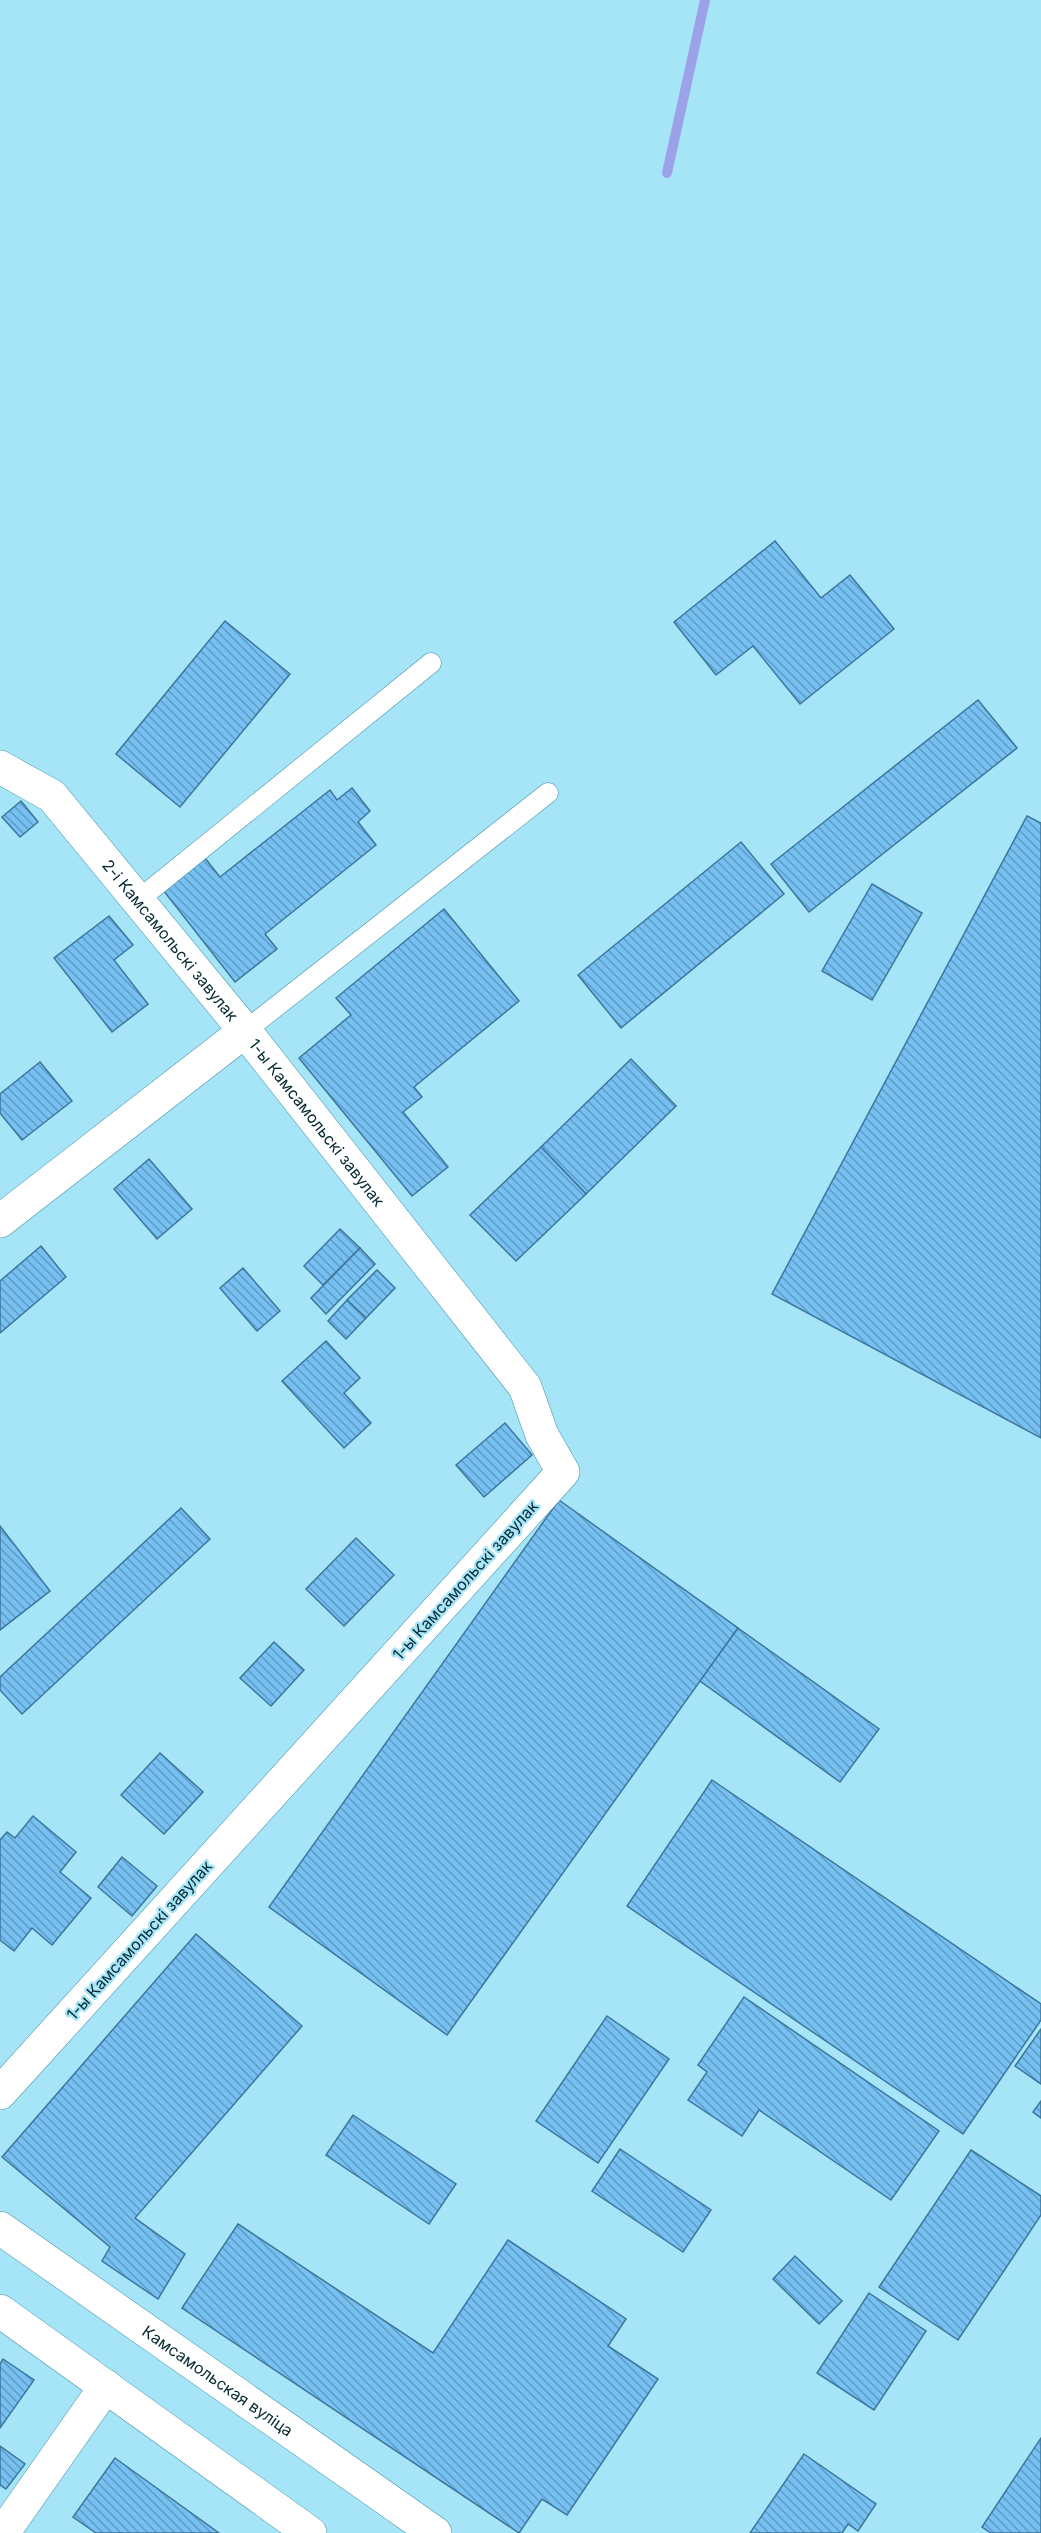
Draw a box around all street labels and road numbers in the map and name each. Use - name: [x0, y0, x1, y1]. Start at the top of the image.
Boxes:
- street label: 2-і Камсамольскі завулак: [98, 855, 243, 1025]
- street label: 1-ы Камсамольскі завулак: [245, 1035, 389, 1211]
- street label: 1-ы Камсамольскі завулак: [388, 1496, 542, 1664]
- street label: 1-ы Камсамольскі завулак: [62, 1856, 216, 2024]
- street label: Камсамольская вуліца: [139, 2321, 297, 2440]

